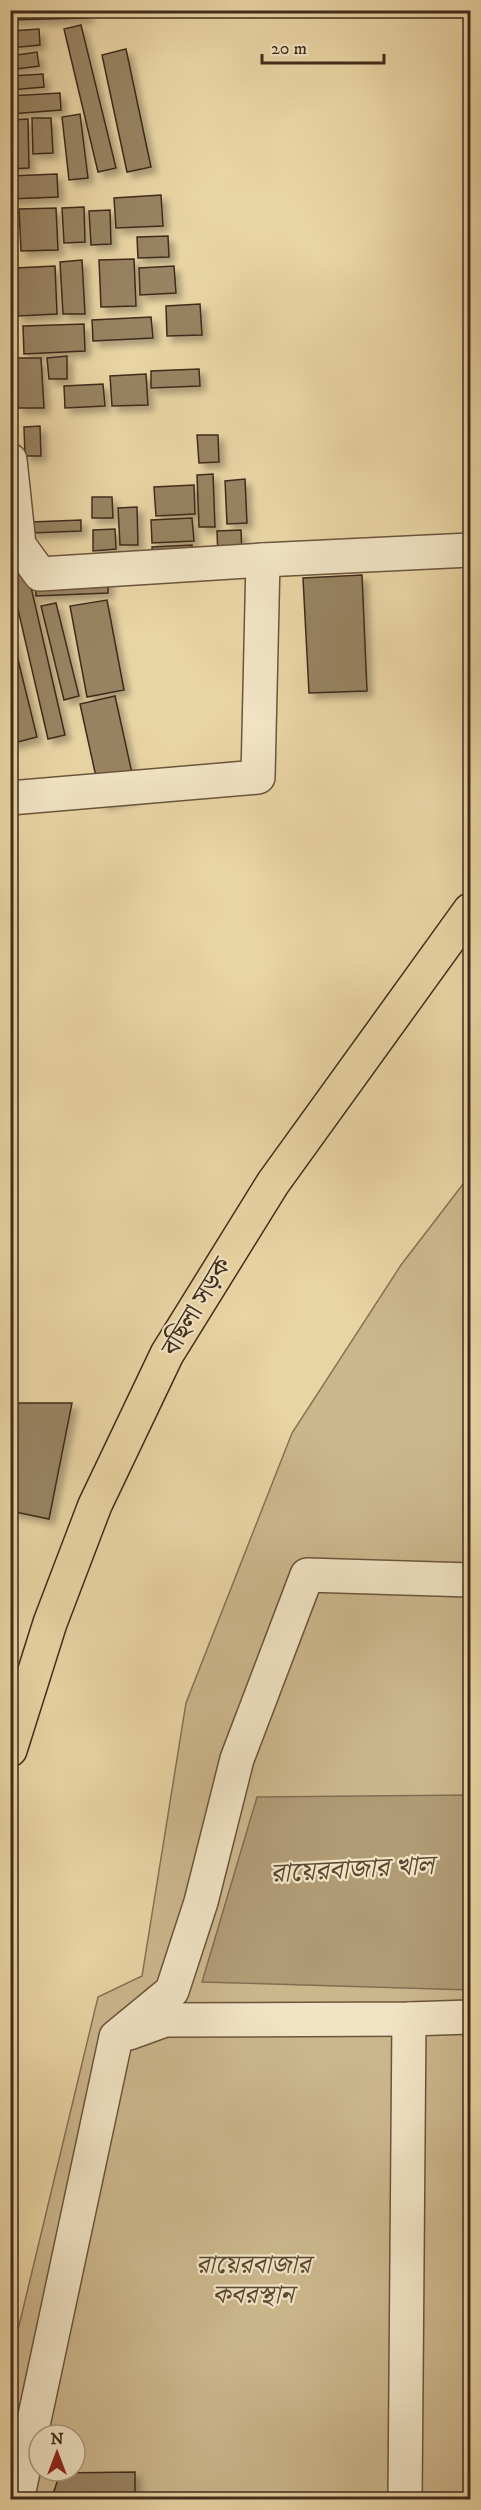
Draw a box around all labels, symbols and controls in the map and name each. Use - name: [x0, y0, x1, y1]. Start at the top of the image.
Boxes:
- scale bar: [262, 27, 384, 65]
- text: 20 m: [271, 38, 307, 60]
- street label: বছিলা সড়ক: [154, 1250, 240, 1363]
- water label: রায়েরবাজার খাল: [269, 1848, 440, 1891]
- park label: রায়েরবাজার কবরস্থান: [196, 2249, 315, 2312]
- north arrow: [27, 2423, 87, 2483]
- text: N: [50, 2429, 64, 2449]

